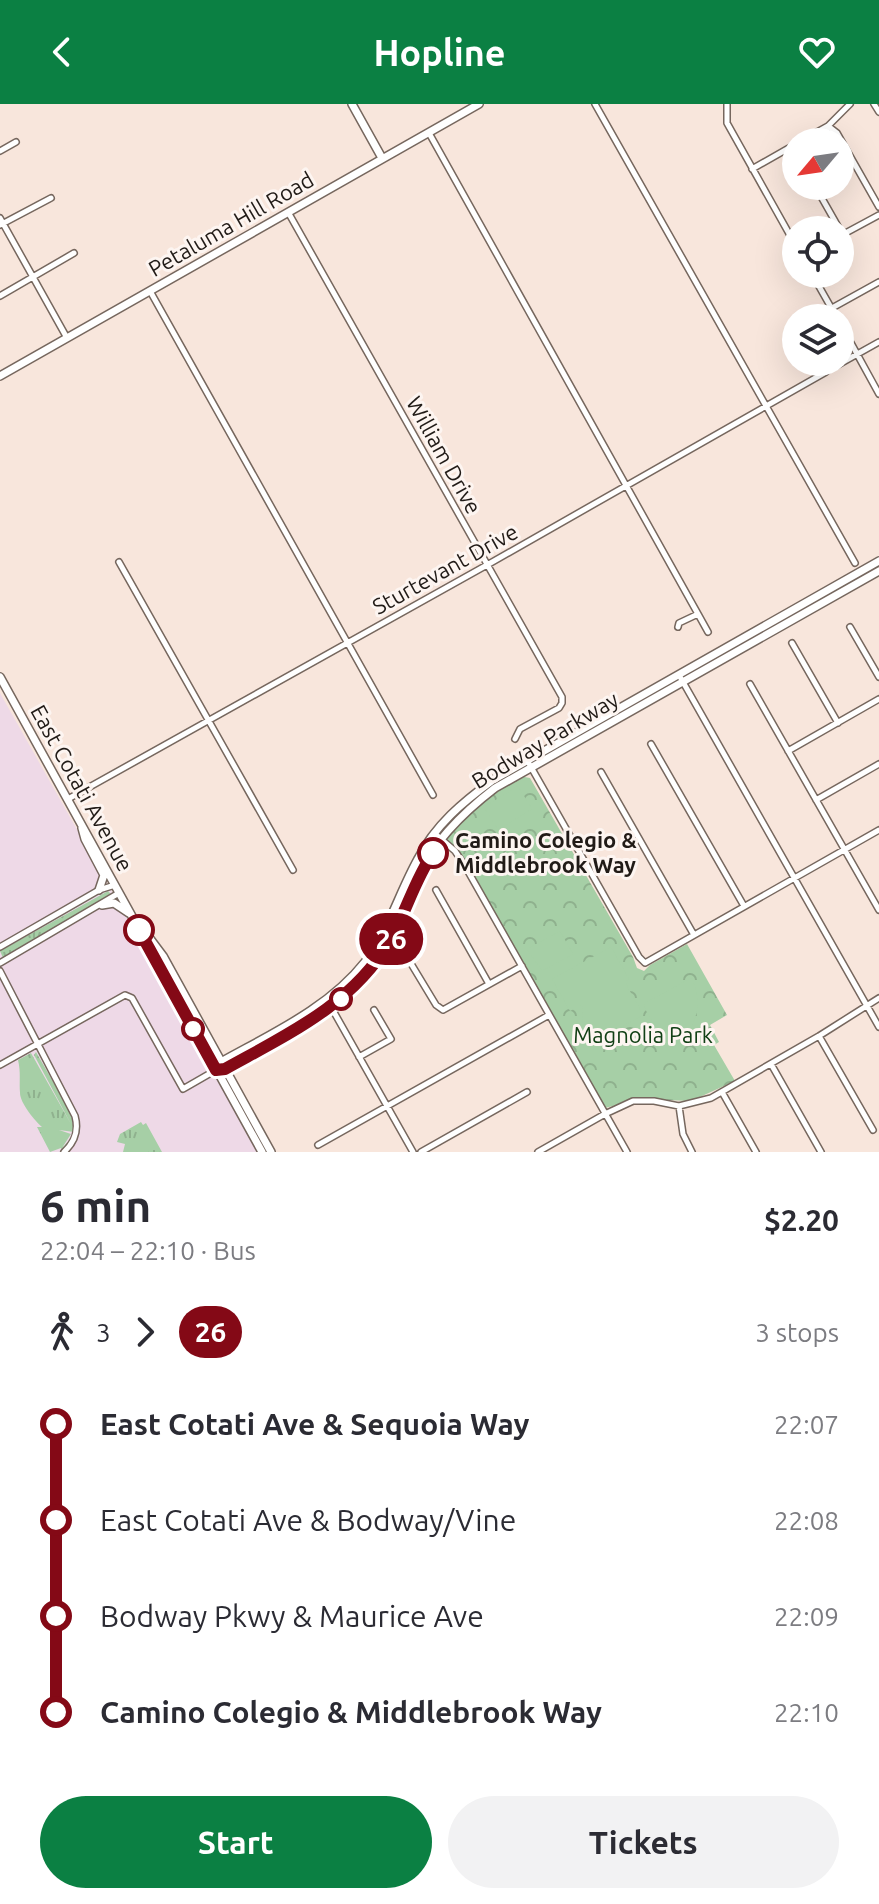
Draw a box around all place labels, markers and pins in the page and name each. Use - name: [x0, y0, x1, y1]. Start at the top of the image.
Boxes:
- place label: Camino Colegio & Middlebrook Way: [455, 827, 637, 877]
- marker: Camino Colegio & Middlebrook Way: [418, 838, 448, 868]
- unlabelled marker: [124, 915, 154, 945]
- unlabelled marker: [330, 988, 352, 1010]
- unlabelled marker: [182, 1018, 204, 1040]

